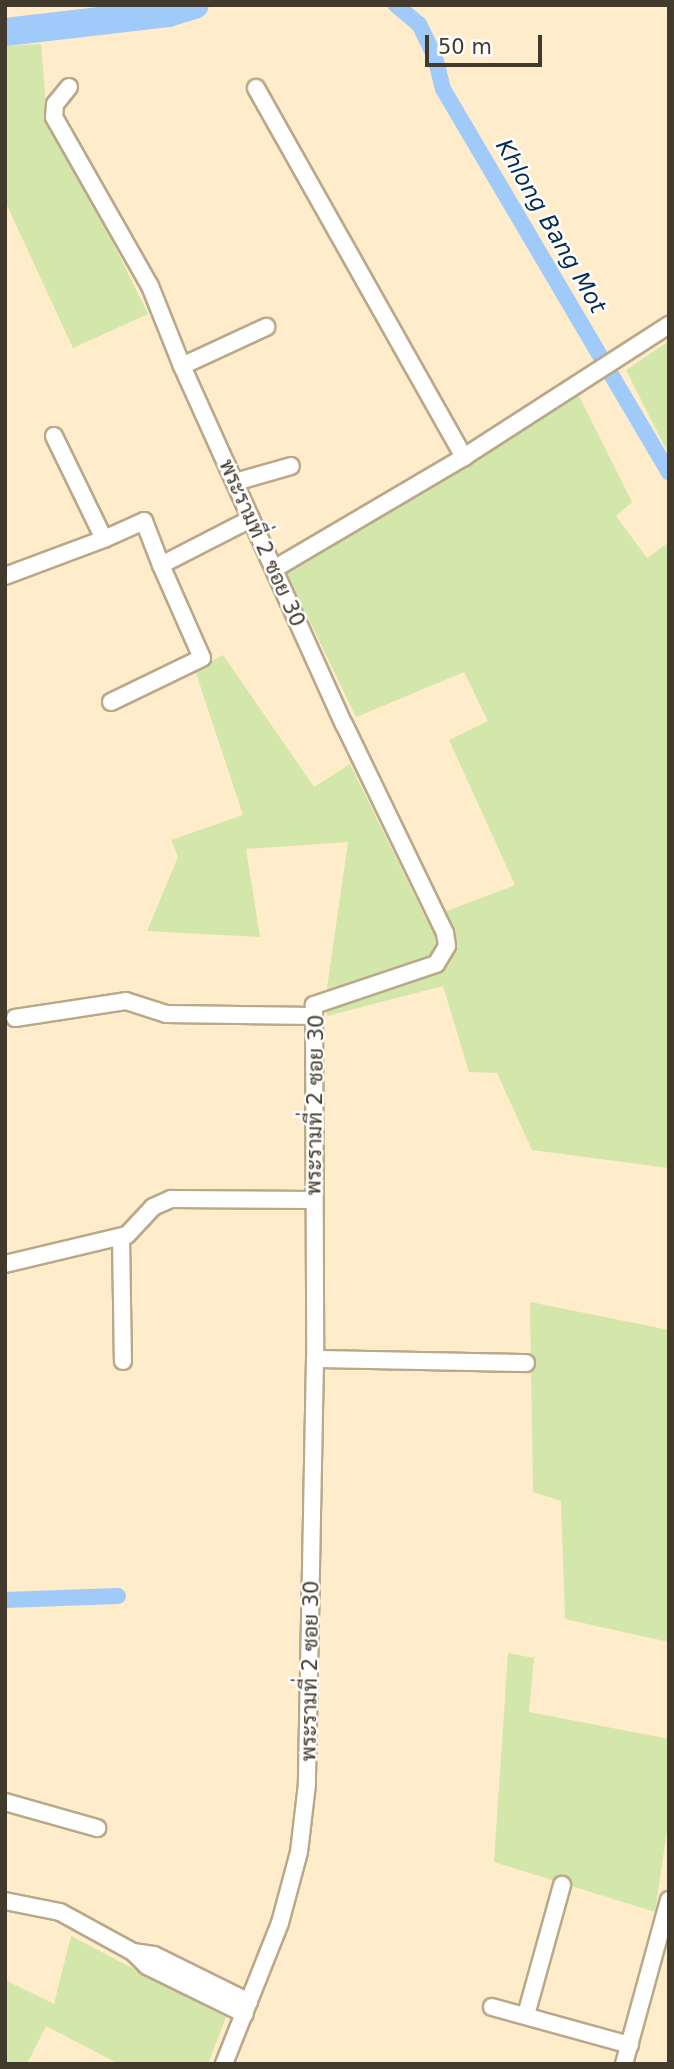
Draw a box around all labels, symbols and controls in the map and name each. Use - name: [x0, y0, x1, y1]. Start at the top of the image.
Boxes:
- scale bar: [429, 21, 546, 65]
- text: 50 m: [438, 35, 492, 59]
- water label: Khlong Bang Mot: [490, 134, 612, 318]
- street label: พระรามที่ 2 ซอย 30: [214, 455, 310, 631]
- street label: พระรามที่ 2 ซอย 30: [301, 1014, 329, 1196]
- street label: พระรามที่ 2 ซอย 30: [296, 1580, 324, 1762]

